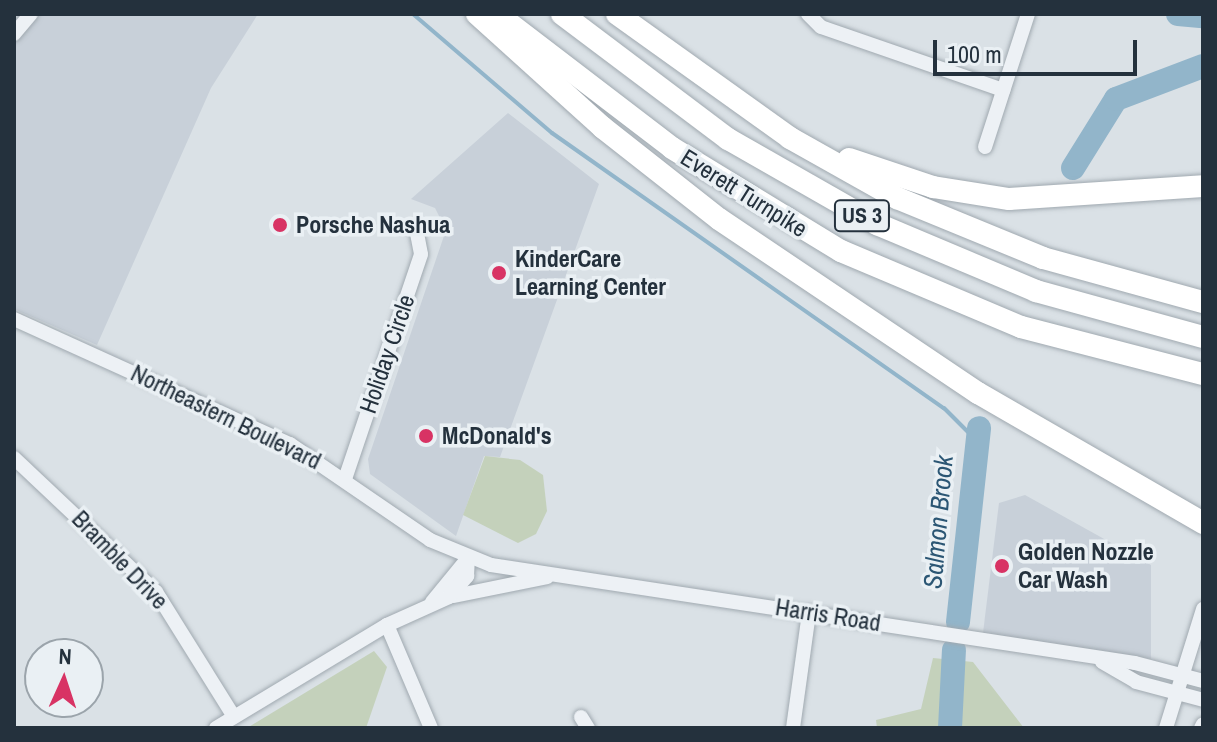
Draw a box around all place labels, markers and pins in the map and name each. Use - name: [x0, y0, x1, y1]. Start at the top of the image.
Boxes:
- place label: Porsche Nashua: [296, 211, 450, 239]
- marker: Porsche Nashua: [271, 216, 289, 234]
- place label: KinderCare Learning Center: [515, 245, 666, 301]
- marker: KinderCare Learning Center: [490, 264, 508, 282]
- place label: McDonald's: [442, 422, 552, 450]
- marker: McDonald's: [417, 427, 435, 445]
- place label: Golden Nozzle Car Wash: [1018, 538, 1154, 594]
- marker: Golden Nozzle Car Wash: [993, 557, 1011, 575]

